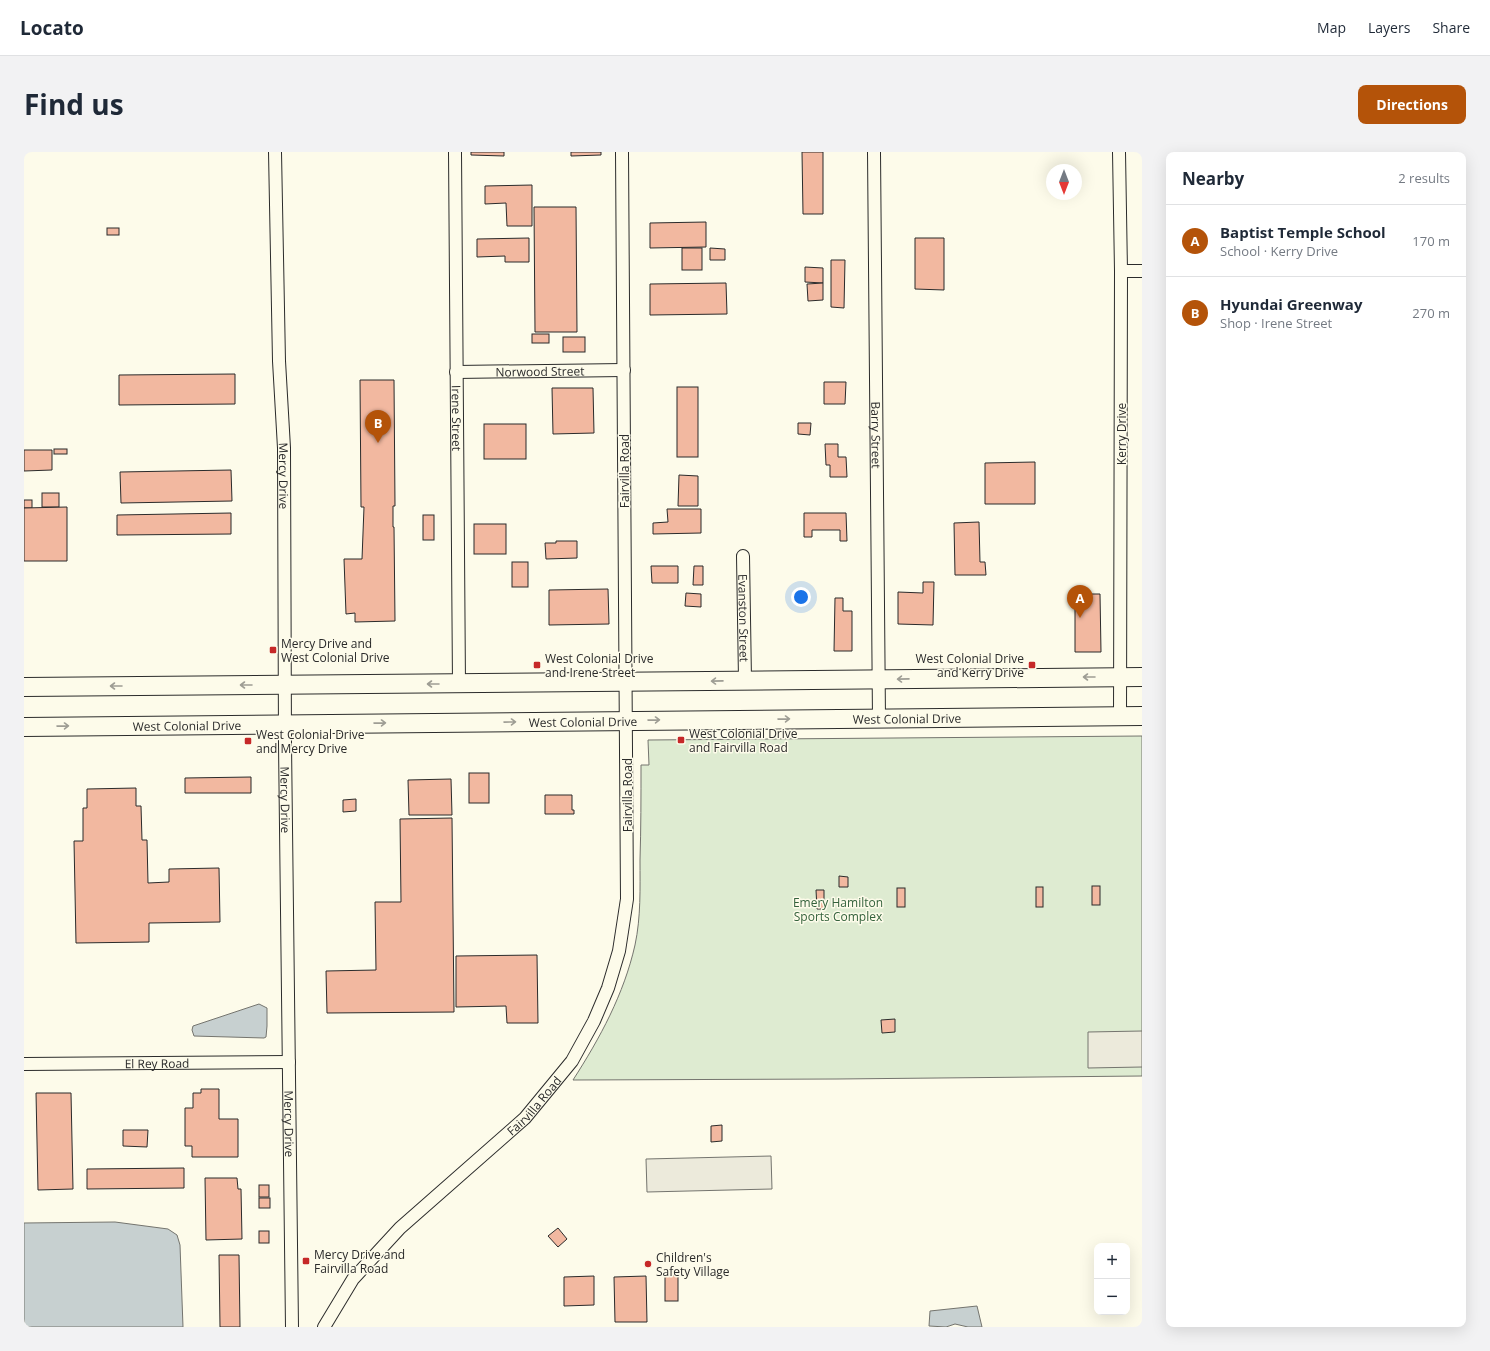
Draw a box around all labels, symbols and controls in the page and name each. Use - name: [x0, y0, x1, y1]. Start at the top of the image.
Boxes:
- text: Locato: [20, 15, 84, 41]
- text: Map: [1317, 18, 1346, 37]
- text: Layers: [1368, 18, 1410, 37]
- text: Share: [1432, 18, 1470, 37]
- text: Find us: [24, 85, 124, 123]
- button: Directions: [1358, 85, 1466, 124]
- north arrow: [1046, 164, 1082, 200]
- text: Nearby: [1182, 167, 1244, 190]
- text: 2 results: [1398, 169, 1450, 187]
- text: Baptist Temple School: [1220, 222, 1386, 242]
- text: A: [1191, 232, 1199, 250]
- text: 170 m: [1412, 232, 1450, 250]
- text: School · Kerry Drive: [1220, 242, 1338, 260]
- text: Hyundai Greenway: [1220, 294, 1362, 314]
- text: B: [1191, 304, 1199, 322]
- text: 270 m: [1412, 304, 1450, 322]
- text: Shop · Irene Street: [1220, 314, 1332, 332]
- street label: Norwood Street: [495, 362, 585, 380]
- street label: Irene Street: [448, 385, 466, 451]
- street label: Barry Street: [868, 401, 885, 469]
- street label: Kerry Drive: [1113, 403, 1130, 465]
- pin: B: [365, 410, 391, 443]
- street label: Fairvilla Road: [616, 434, 633, 508]
- street label: Mercy Drive: [275, 442, 293, 509]
- street label: Evanston Street: [735, 574, 753, 662]
- pin: A: [1067, 585, 1093, 618]
- your location: [791, 587, 811, 607]
- place label: Mercy Drive and West Colonial Drive: [281, 635, 390, 666]
- marker: Mercy Drive and West Colonial Drive: [268, 645, 278, 655]
- place label: West Colonial Drive and Irene Street: [545, 650, 654, 681]
- place label: West Colonial Drive and Kerry Drive: [915, 650, 1024, 681]
- marker: West Colonial Drive and Irene Street: [532, 660, 542, 670]
- marker: West Colonial Drive and Kerry Drive: [1027, 660, 1037, 670]
- one-way arrow: [1083, 674, 1096, 681]
- one-way arrow: [897, 675, 910, 683]
- one-way arrow: [711, 677, 724, 685]
- one-way arrow: [427, 680, 440, 688]
- one-way arrow: [240, 681, 253, 689]
- one-way arrow: [110, 682, 123, 690]
- street label: West Colonial Drive: [853, 709, 962, 727]
- street label: West Colonial Drive: [529, 712, 638, 731]
- one-way arrow: [777, 715, 790, 723]
- street label: West Colonial Drive: [133, 716, 242, 734]
- one-way arrow: [647, 716, 660, 724]
- one-way arrow: [503, 718, 516, 726]
- one-way arrow: [373, 719, 386, 727]
- one-way arrow: [56, 723, 69, 730]
- place label: West Colonial Drive and Fairvilla Road: [689, 725, 798, 756]
- place label: West Colonial Drive and Mercy Drive: [256, 726, 365, 757]
- marker: West Colonial Drive and Fairvilla Road: [676, 735, 686, 745]
- marker: West Colonial Drive and Mercy Drive: [243, 736, 253, 746]
- street label: Fairvilla Road: [619, 758, 636, 832]
- street label: Mercy Drive: [277, 766, 295, 834]
- park label: Emery Hamilton Sports Complex: [793, 894, 883, 925]
- street label: El Rey Road: [125, 1054, 189, 1072]
- street label: Fairvilla Road: [503, 1072, 565, 1139]
- street label: Mercy Drive: [281, 1090, 298, 1158]
- map controls: [1094, 1243, 1130, 1315]
- button: +: [1094, 1243, 1130, 1279]
- place label: Mercy Drive and Fairvilla Road: [314, 1246, 405, 1277]
- place label: Children's Safety Village: [656, 1249, 730, 1280]
- marker: Mercy Drive and Fairvilla Road: [301, 1256, 311, 1266]
- marker: Children's Safety Village: [643, 1259, 653, 1269]
- button: −: [1094, 1279, 1130, 1315]

